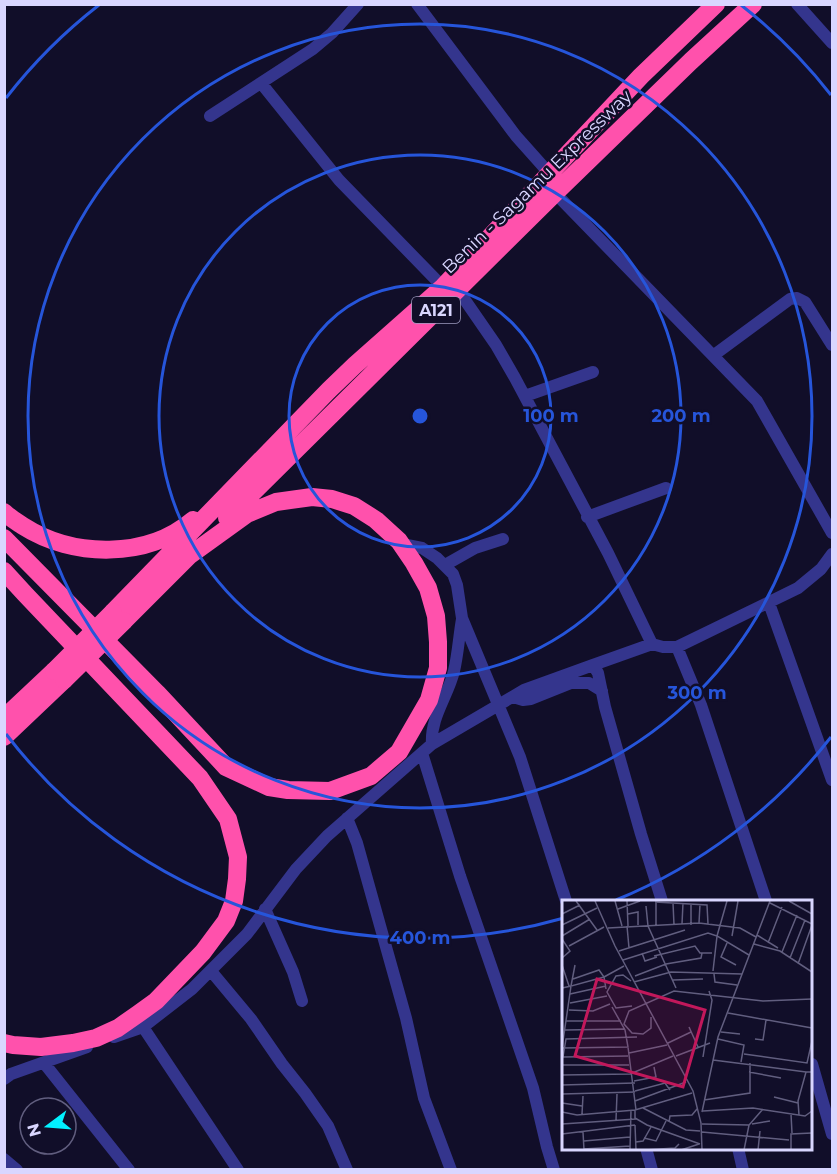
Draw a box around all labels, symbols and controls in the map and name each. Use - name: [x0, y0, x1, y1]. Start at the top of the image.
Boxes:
- street label: Benin - Sagamu Expressway: [438, 85, 636, 278]
- road number: A121: [412, 297, 460, 323]
- text: 100 m: [523, 405, 579, 427]
- text: 200 m: [651, 405, 711, 427]
- centre of rings: [410, 406, 430, 426]
- text: 300 m: [666, 682, 727, 704]
- inset map: [562, 900, 813, 1150]
- text: 400 m: [390, 927, 450, 949]
- north arrow: [18, 1096, 78, 1156]
- text: N: [23, 1121, 45, 1139]

